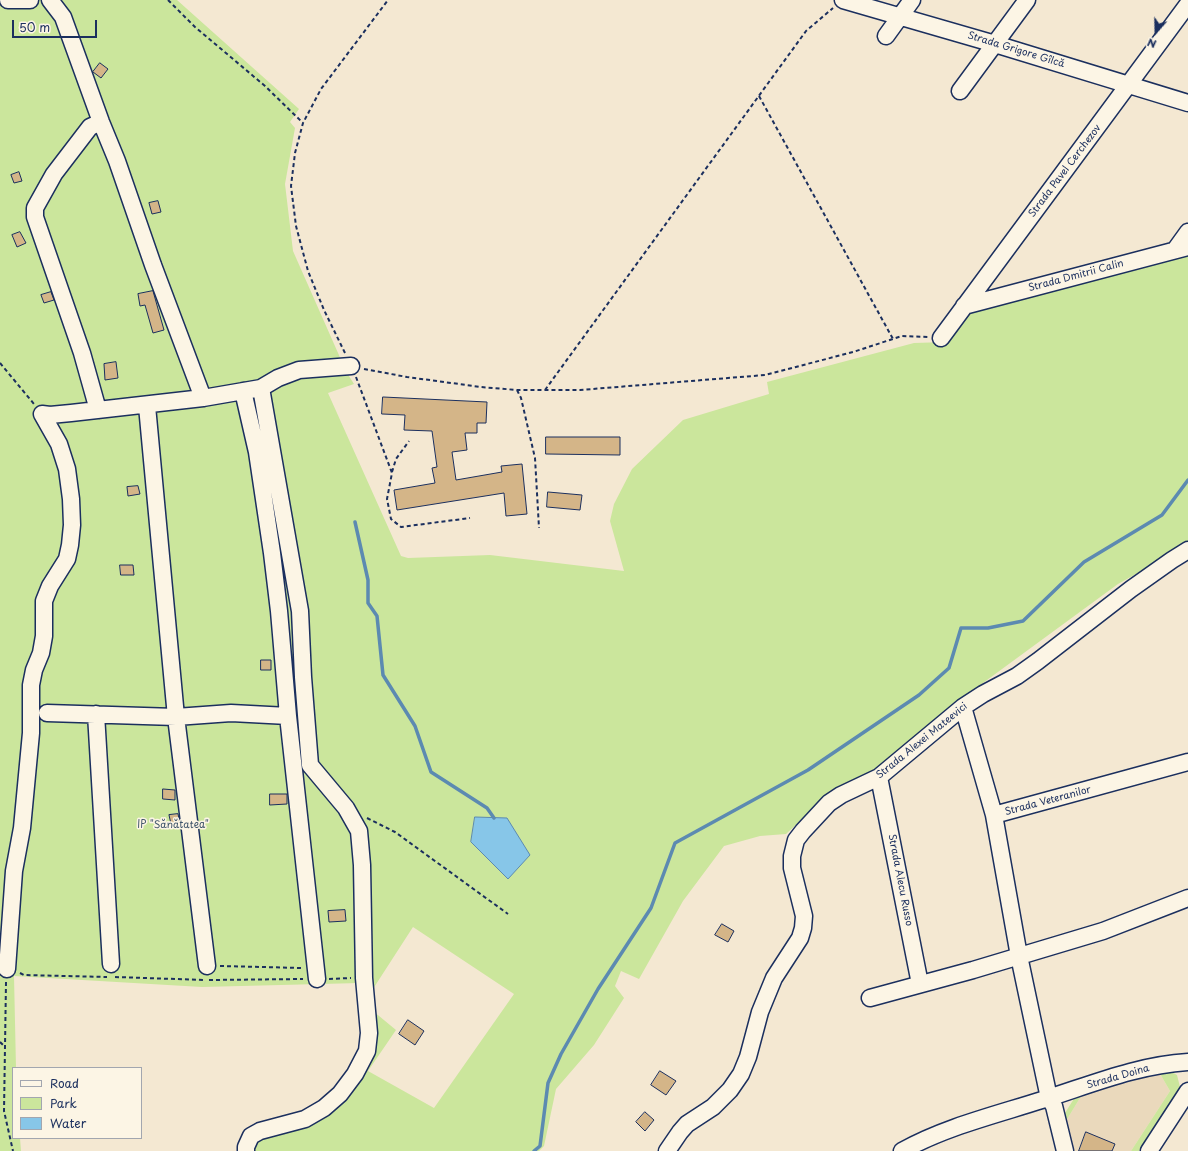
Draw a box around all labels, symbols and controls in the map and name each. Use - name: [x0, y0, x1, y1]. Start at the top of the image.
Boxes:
- scale bar: [14, 12, 99, 38]
- north arrow: [1136, 12, 1176, 52]
- text: 50 m: [19, 18, 50, 36]
- street label: Strada Grigore Gîlcă: [966, 30, 1066, 70]
- text: N: [1145, 34, 1159, 53]
- street label: Strada Pavel Cerchezov: [1026, 122, 1104, 220]
- street label: Strada Dmitrii Calin: [1027, 257, 1125, 295]
- street label: Strada Alexei Mateevici: [874, 701, 970, 781]
- street label: Strada Veteranilor: [1004, 784, 1092, 818]
- park label: IP "Sănătatea": [137, 819, 209, 831]
- street label: Strada Alecu Russo: [885, 833, 915, 927]
- street label: Strada Doina: [1085, 1062, 1151, 1092]
- legend: [12, 1067, 142, 1139]
- text: Road: [50, 1074, 79, 1092]
- text: Park: [50, 1094, 77, 1112]
- text: Water: [50, 1114, 86, 1132]

